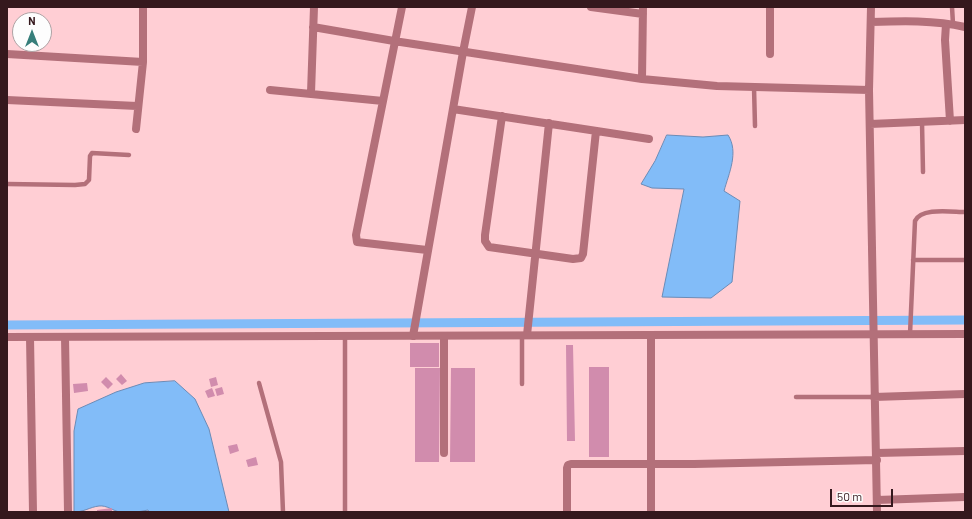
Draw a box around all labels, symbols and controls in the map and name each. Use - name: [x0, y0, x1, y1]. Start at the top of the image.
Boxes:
- north arrow: [12, 12, 52, 52]
- text: N: [28, 14, 36, 27]
- scale bar: [832, 481, 895, 507]
- text: 50 m: [837, 489, 862, 503]

